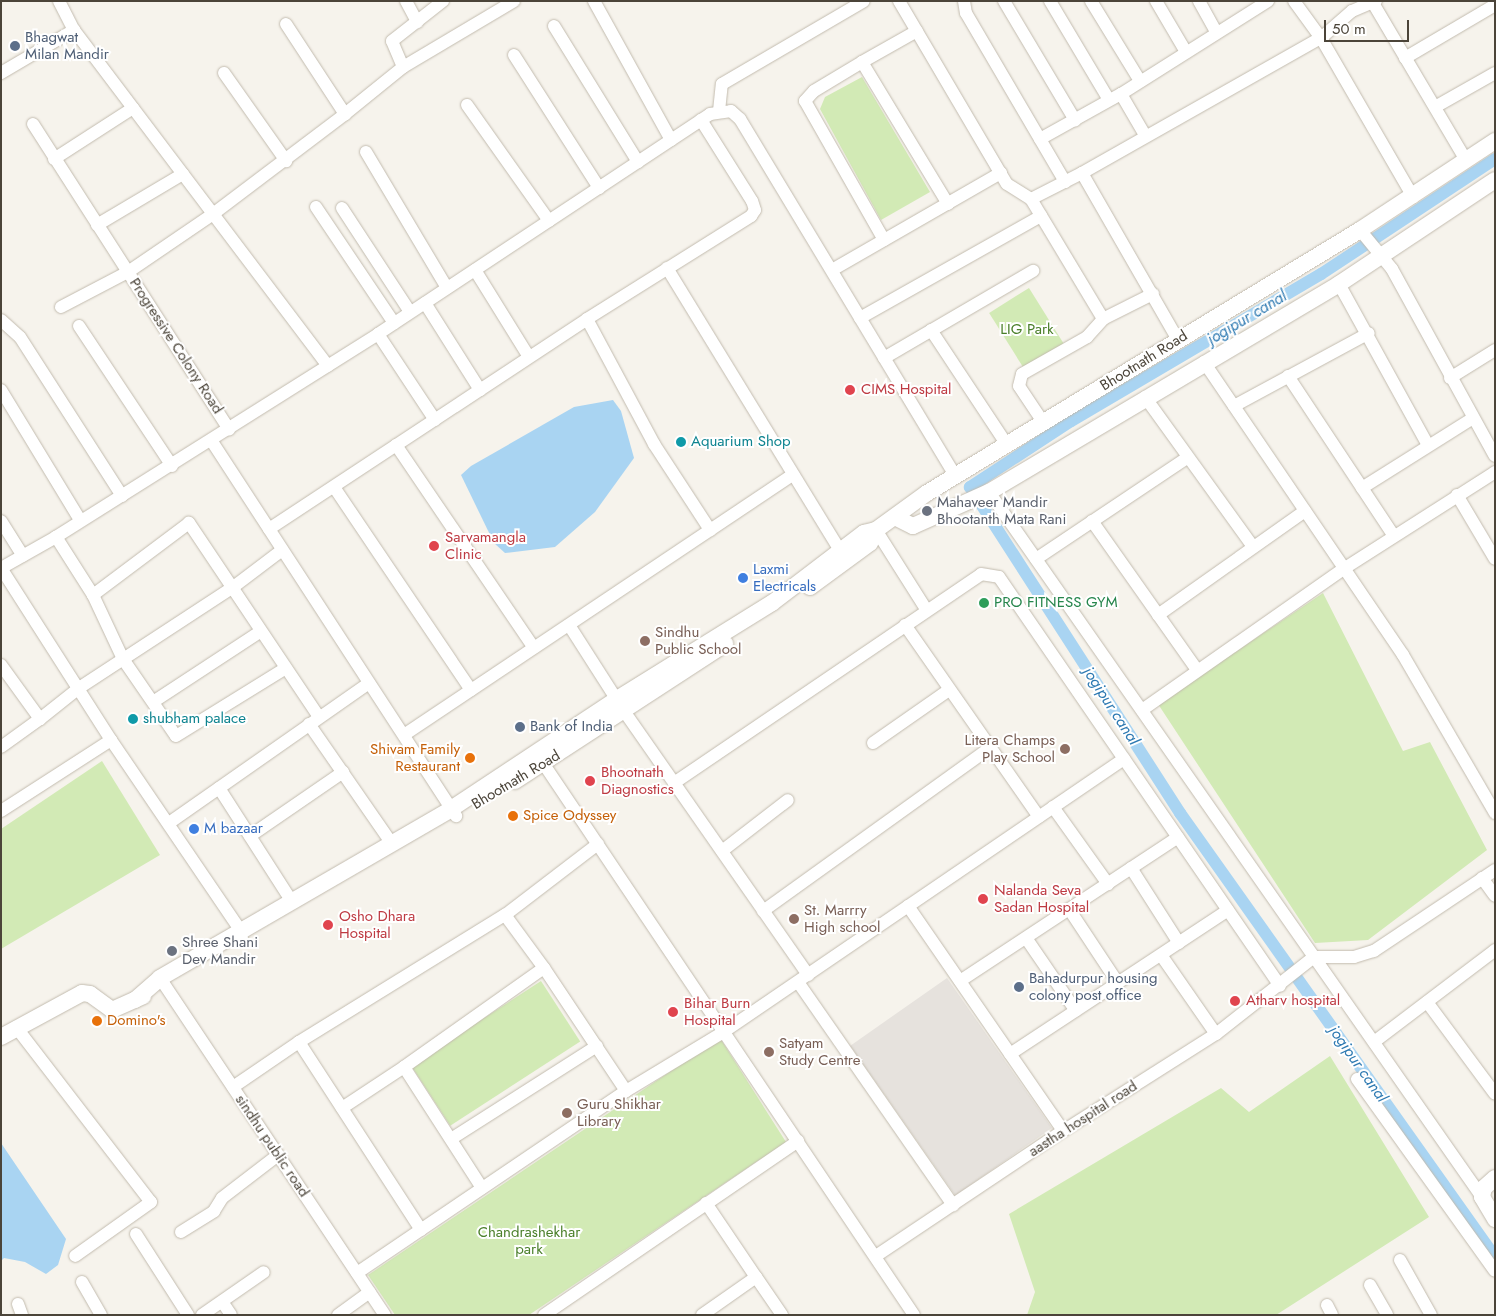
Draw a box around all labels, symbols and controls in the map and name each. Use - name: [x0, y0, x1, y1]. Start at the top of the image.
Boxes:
- scale bar: [1326, 10, 1411, 42]
- text: 50 m: [1332, 18, 1366, 40]
- place label: Bhagwat Milan Mandir: [25, 28, 109, 63]
- marker: Bhagwat Milan Mandir: [9, 40, 21, 52]
- street label: Progressive Colony Road: [125, 275, 227, 417]
- water label: jogipur canal: [1204, 287, 1290, 349]
- park label: LIG Park: [1000, 321, 1054, 339]
- street label: Bhootnath Road: [1097, 327, 1191, 395]
- place label: CIMS Hospital: [861, 381, 951, 399]
- marker: CIMS Hospital: [843, 383, 857, 397]
- place label: Aquarium Shop: [691, 433, 790, 451]
- marker: Aquarium Shop: [675, 436, 687, 448]
- place label: Mahaveer Mandir Bhootanth Mata Rani: [937, 493, 1066, 528]
- marker: Mahaveer Mandir Bhootanth Mata Rani: [921, 505, 933, 517]
- place label: Sarvamangla Clinic: [445, 528, 526, 563]
- marker: Sarvamangla Clinic: [427, 539, 441, 553]
- place label: Laxmi Electricals: [753, 560, 816, 595]
- marker: Laxmi Electricals: [737, 572, 749, 584]
- place label: PRO FITNESS GYM: [994, 594, 1118, 612]
- marker: PRO FITNESS GYM: [978, 597, 990, 609]
- place label: Sindhu Public School: [655, 623, 741, 658]
- marker: Sindhu Public School: [639, 635, 651, 647]
- water label: jogipur canal: [1079, 663, 1143, 749]
- place label: shubham palace: [143, 710, 246, 728]
- marker: shubham palace: [127, 713, 139, 725]
- place label: Bank of India: [530, 718, 613, 736]
- marker: Bank of India: [514, 721, 526, 733]
- place label: Litera Champs Play School: [965, 731, 1055, 766]
- place label: Shivam Family Restaurant: [370, 740, 460, 775]
- marker: Litera Champs Play School: [1059, 743, 1071, 755]
- street label: Bhootnath Road: [469, 747, 563, 813]
- marker: Shivam Family Restaurant: [464, 752, 476, 764]
- place label: Bhootnath Diagnostics: [601, 763, 674, 798]
- marker: Bhootnath Diagnostics: [583, 774, 597, 788]
- place label: Spice Odyssey: [523, 807, 616, 825]
- marker: Spice Odyssey: [507, 810, 519, 822]
- place label: M bazaar: [204, 820, 263, 838]
- marker: M bazaar: [188, 823, 200, 835]
- place label: Nalanda Seva Sadan Hospital: [994, 881, 1089, 916]
- marker: Nalanda Seva Sadan Hospital: [976, 892, 990, 906]
- place label: St. Marrry High school: [804, 901, 880, 936]
- place label: Osho Dhara Hospital: [339, 907, 415, 942]
- marker: St. Marrry High school: [788, 913, 800, 925]
- marker: Osho Dhara Hospital: [321, 918, 335, 932]
- place label: Shree Shani Dev Mandir: [182, 933, 258, 968]
- marker: Shree Shani Dev Mandir: [166, 945, 178, 957]
- place label: Bahadurpur housing colony post office: [1029, 969, 1158, 1004]
- marker: Bahadurpur housing colony post office: [1013, 981, 1025, 993]
- place label: Atharv hospital: [1246, 992, 1340, 1010]
- place label: Bihar Burn Hospital: [684, 994, 750, 1029]
- marker: Atharv hospital: [1228, 994, 1242, 1008]
- marker: Bihar Burn Hospital: [666, 1005, 680, 1019]
- place label: Domino's: [107, 1012, 165, 1030]
- marker: Domino's: [91, 1015, 103, 1027]
- water label: jogipur canal: [1325, 1022, 1391, 1106]
- place label: Satyam Study Centre: [779, 1034, 860, 1069]
- marker: Satyam Study Centre: [763, 1046, 775, 1058]
- street label: aastha hospital road: [1025, 1077, 1141, 1161]
- street label: sindhu public road: [231, 1091, 313, 1201]
- place label: Guru Shikhar Library: [577, 1095, 661, 1130]
- marker: Guru Shikhar Library: [561, 1107, 573, 1119]
- park label: Chandrashekhar park: [478, 1223, 580, 1258]

